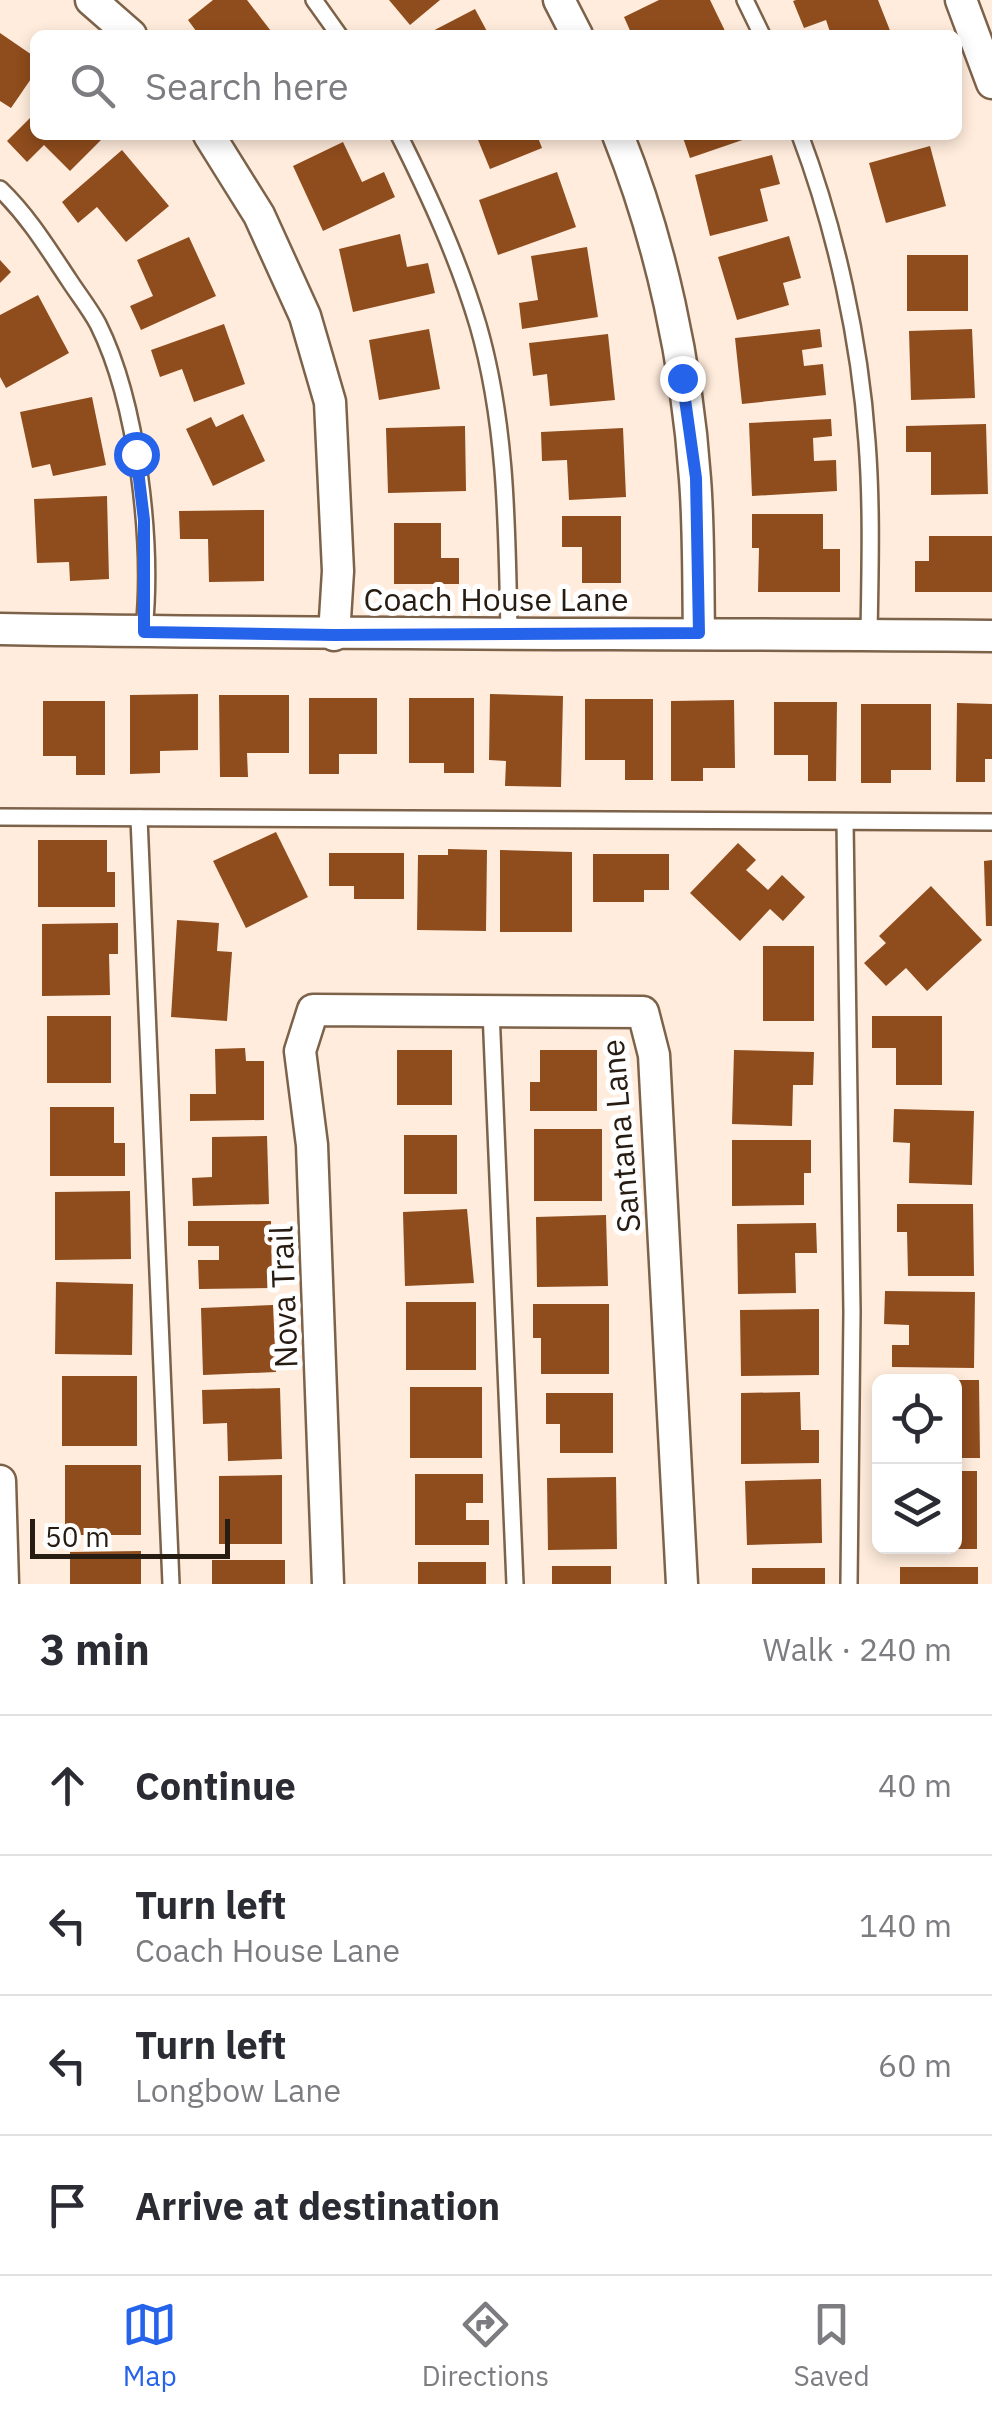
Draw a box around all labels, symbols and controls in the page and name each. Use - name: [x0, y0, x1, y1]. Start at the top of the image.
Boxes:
- search box: [30, 30, 962, 140]
- icon: search: [65, 58, 120, 113]
- text: Search here: [145, 61, 349, 110]
- route end: [660, 356, 706, 402]
- route start: [114, 432, 160, 478]
- street label: Coach House Lane: [364, 578, 628, 620]
- street label: Santana Lane: [591, 1038, 649, 1234]
- street label: Nova Trail: [260, 1225, 306, 1369]
- map controls: [872, 1374, 962, 1554]
- button: locate: [872, 1374, 962, 1464]
- button: layers: [872, 1464, 962, 1554]
- scale bar: [30, 1514, 230, 1558]
- text: 50 m: [45, 1518, 110, 1555]
- text: 3 min: [40, 1622, 150, 1677]
- text: Walk · 240 m: [763, 1628, 952, 1670]
- icon: ahead: [40, 1758, 95, 1813]
- text: Continue: [135, 1761, 296, 1810]
- text: 40 m: [878, 1764, 952, 1806]
- text: Turn left: [135, 1880, 286, 1929]
- icon: left: [40, 1898, 95, 1953]
- text: 140 m: [859, 1904, 952, 1946]
- text: Coach House Lane: [135, 1929, 400, 1971]
- text: Turn left: [135, 2020, 286, 2069]
- icon: left: [40, 2038, 95, 2093]
- text: 60 m: [878, 2044, 952, 2086]
- text: Longbow Lane: [135, 2069, 341, 2111]
- icon: arrive: [40, 2178, 95, 2233]
- text: Arrive at destination: [135, 2181, 500, 2230]
- tab: Map: [122, 2297, 177, 2394]
- tab: Directions: [422, 2297, 549, 2394]
- tab: Saved: [794, 2297, 870, 2394]

